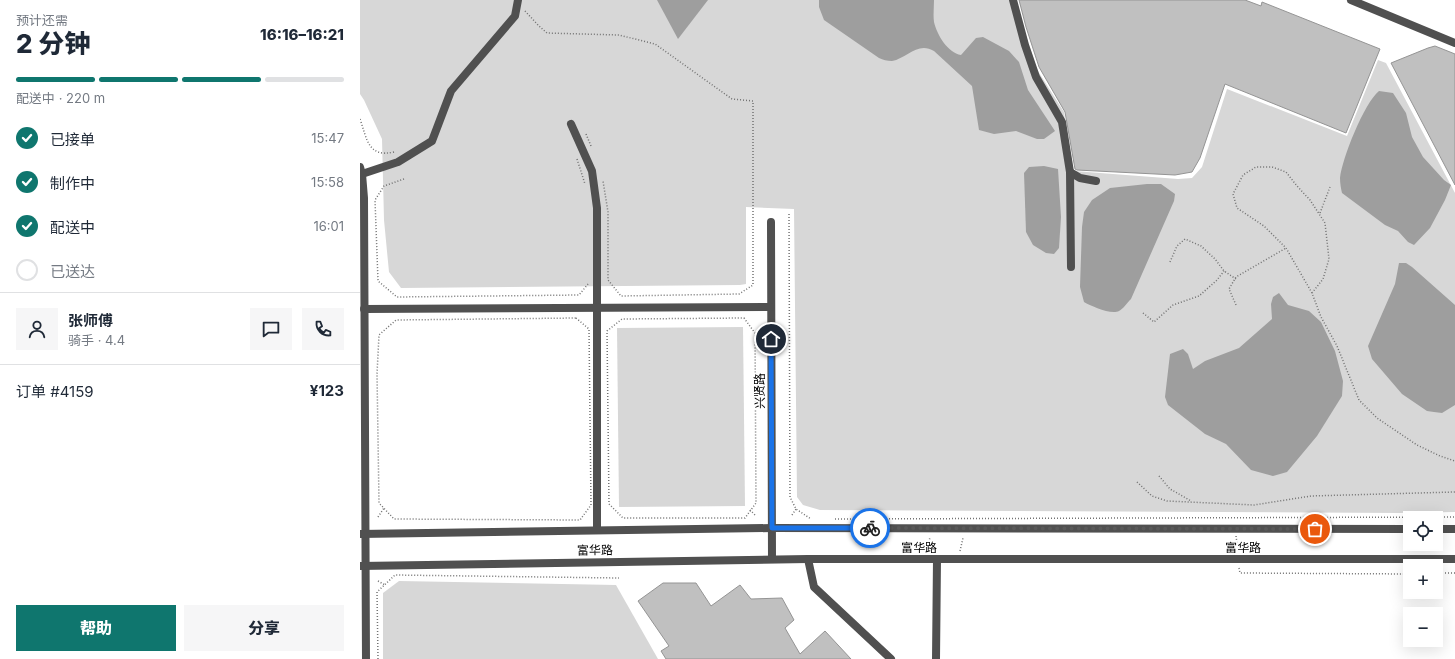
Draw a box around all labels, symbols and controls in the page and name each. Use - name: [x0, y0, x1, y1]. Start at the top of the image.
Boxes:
- text: 预计还需: [16, 12, 68, 28]
- text: 16:16–16:21: [260, 25, 344, 44]
- text: 2 分钟: [16, 28, 90, 59]
- text: 配送中 · 220 m: [16, 90, 105, 106]
- icon: check: [16, 127, 38, 149]
- text: 已接单: [50, 130, 95, 149]
- text: 15:47: [311, 130, 344, 146]
- icon: check: [16, 171, 38, 193]
- text: 制作中: [50, 174, 95, 193]
- text: 15:58: [311, 174, 344, 190]
- icon: check: [16, 215, 38, 237]
- text: 配送中: [50, 218, 95, 237]
- text: 16:01: [313, 218, 344, 234]
- text: 已送达: [50, 262, 95, 281]
- button: person: [16, 308, 58, 350]
- button: chat: [250, 308, 292, 350]
- button: phone: [302, 308, 344, 350]
- text: 张师傅: [68, 311, 113, 330]
- pin: [754, 322, 788, 356]
- icon: home: [760, 328, 782, 350]
- text: 骑手 · 4.4: [68, 332, 125, 348]
- street label: 兴贤路: [752, 373, 767, 409]
- text: ¥123: [310, 381, 344, 400]
- text: 订单 #4159: [16, 382, 94, 401]
- courier: [850, 508, 890, 548]
- map controls: [1403, 511, 1443, 647]
- button: locate: [1403, 511, 1443, 551]
- pin: [1298, 512, 1332, 546]
- icon: bike: [859, 517, 881, 539]
- icon: bag: [1304, 518, 1326, 540]
- street label: 富华路: [901, 540, 937, 555]
- street label: 富华路: [1225, 540, 1261, 555]
- street label: 富华路: [577, 542, 613, 558]
- button: +: [1403, 559, 1443, 599]
- button: 帮助: [16, 605, 176, 651]
- button: 分享: [184, 605, 344, 651]
- button: −: [1403, 607, 1443, 647]

